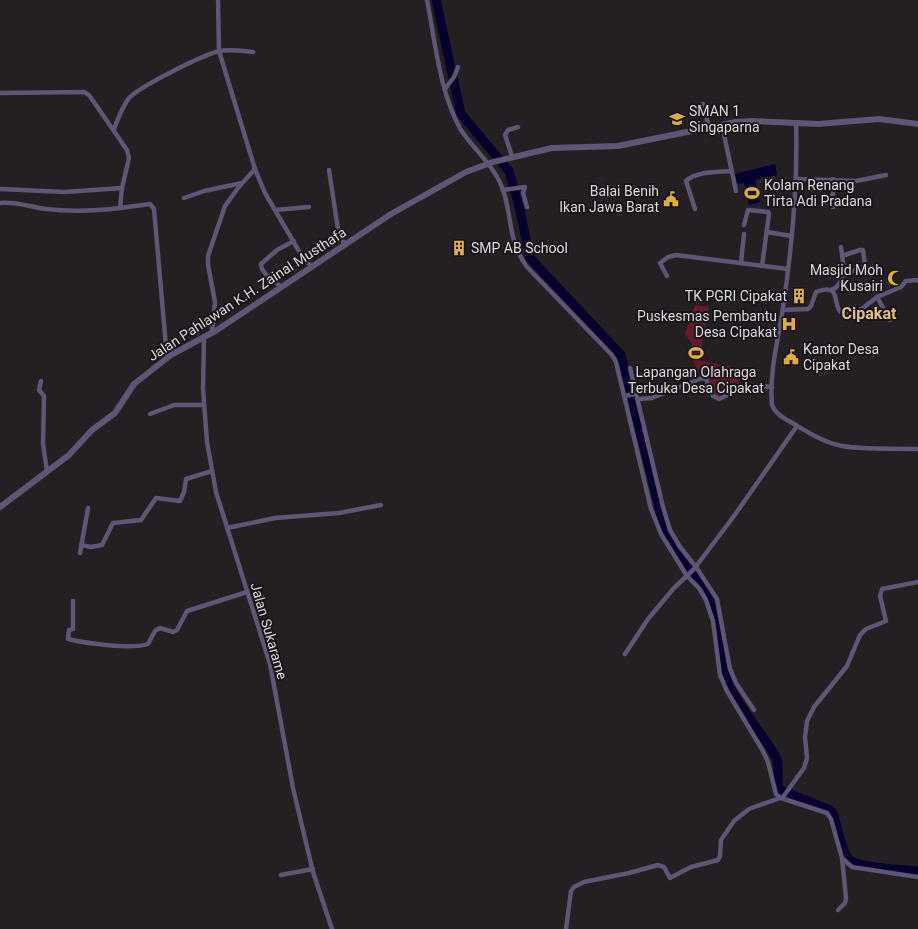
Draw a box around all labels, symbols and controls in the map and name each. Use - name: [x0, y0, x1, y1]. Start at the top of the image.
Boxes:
- place label: SMAN 1 Singaparna: [689, 103, 760, 135]
- school or university icon: SMAN 1 Singaparna: [668, 110, 686, 128]
- place label: Kolam Renang Tirta Adi Pradana: [764, 177, 872, 209]
- place label: Balai Benih Ikan Jawa Barat: [559, 183, 659, 215]
- sports icon: Kolam Renang Tirta Adi Pradana: [743, 184, 761, 202]
- public building icon: Balai Benih Ikan Jawa Barat: [662, 190, 680, 208]
- street label: Jalan Pahlawan K.H. Zainal Musthafa: [145, 224, 349, 364]
- building icon: SMP AB School: [450, 239, 468, 257]
- place label: SMP AB School: [471, 240, 568, 256]
- place label: Masjid Moh Kusairi: [810, 262, 883, 294]
- mosque icon: Masjid Moh Kusairi: [886, 269, 904, 287]
- building icon: TK PGRI Cipakat: [790, 287, 808, 305]
- place label: TK PGRI Cipakat: [685, 288, 787, 304]
- district label: Cipakat: [842, 304, 897, 323]
- place label: Puskesmas Pembantu Desa Cipakat: [637, 308, 777, 340]
- hospital icon: Puskesmas Pembantu Desa Cipakat: [780, 315, 798, 333]
- place label: Kantor Desa Cipakat: [803, 341, 879, 373]
- sports icon: Lapangan Olahraga Terbuka Desa Cipakat: [687, 344, 705, 362]
- public building icon: Kantor Desa Cipakat: [782, 348, 800, 366]
- place label: Lapangan Olahraga Terbuka Desa Cipakat: [628, 364, 764, 396]
- street label: Jalan Sukarame: [248, 581, 290, 681]

